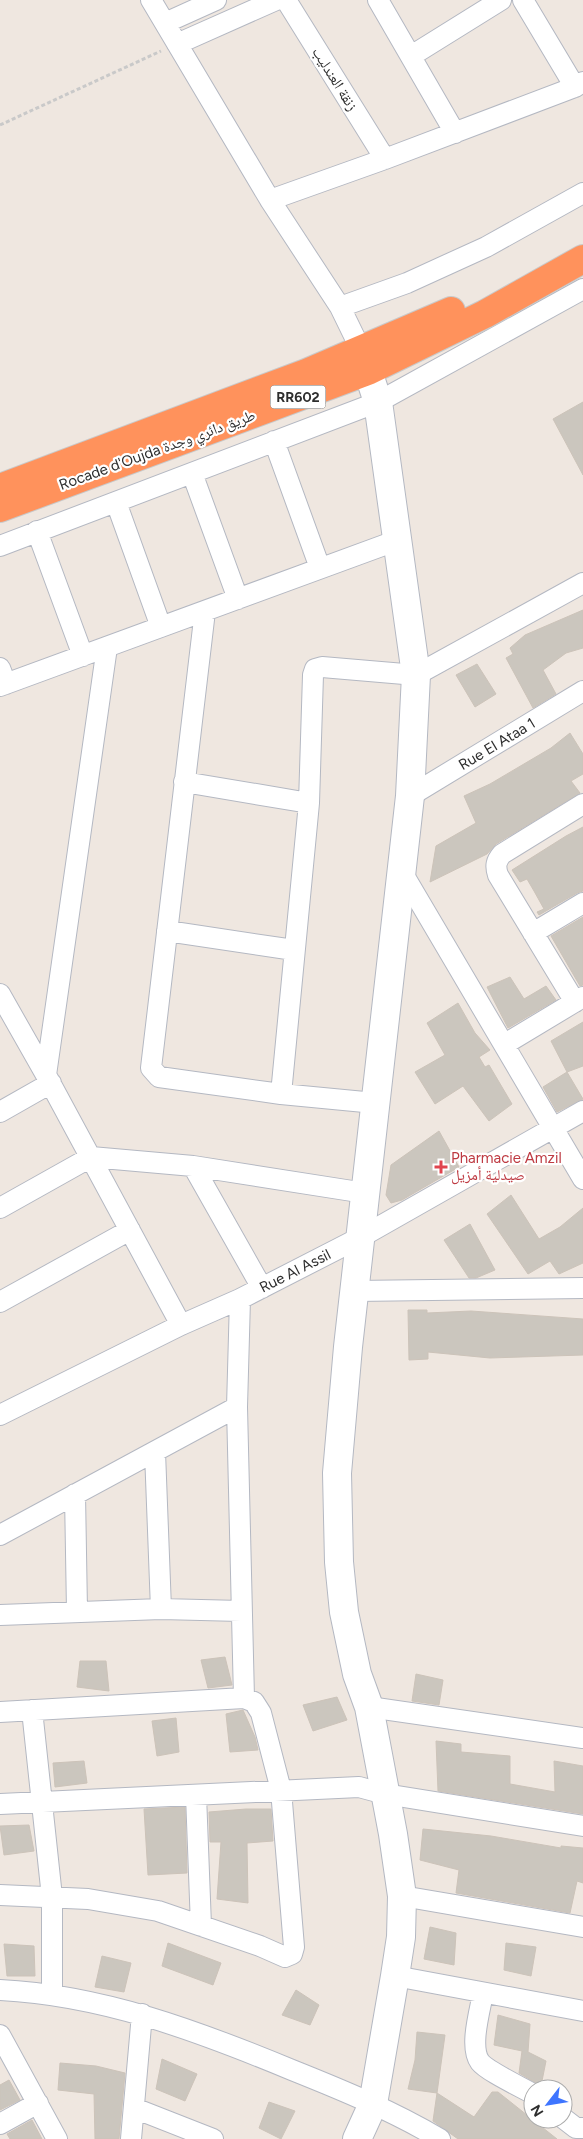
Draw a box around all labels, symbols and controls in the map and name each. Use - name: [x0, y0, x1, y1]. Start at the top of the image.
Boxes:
- street label: زنقة العندليب: [308, 44, 362, 114]
- road number: RR602: [270, 386, 326, 408]
- street label: Rocade d'Oujda طريق دائري وجدة: [56, 406, 259, 497]
- street label: Rue El Ataa 1: [455, 714, 539, 774]
- place label: Pharmacie Amzil صيدلية أمزيل: [451, 1149, 562, 1185]
- marker: Pharmacie Amzil صيدلية أمزيل: [435, 1161, 447, 1173]
- street label: Rue Al Assil: [256, 1245, 334, 1297]
- north arrow: [523, 2079, 573, 2129]
- text: N: [527, 2101, 547, 2119]

